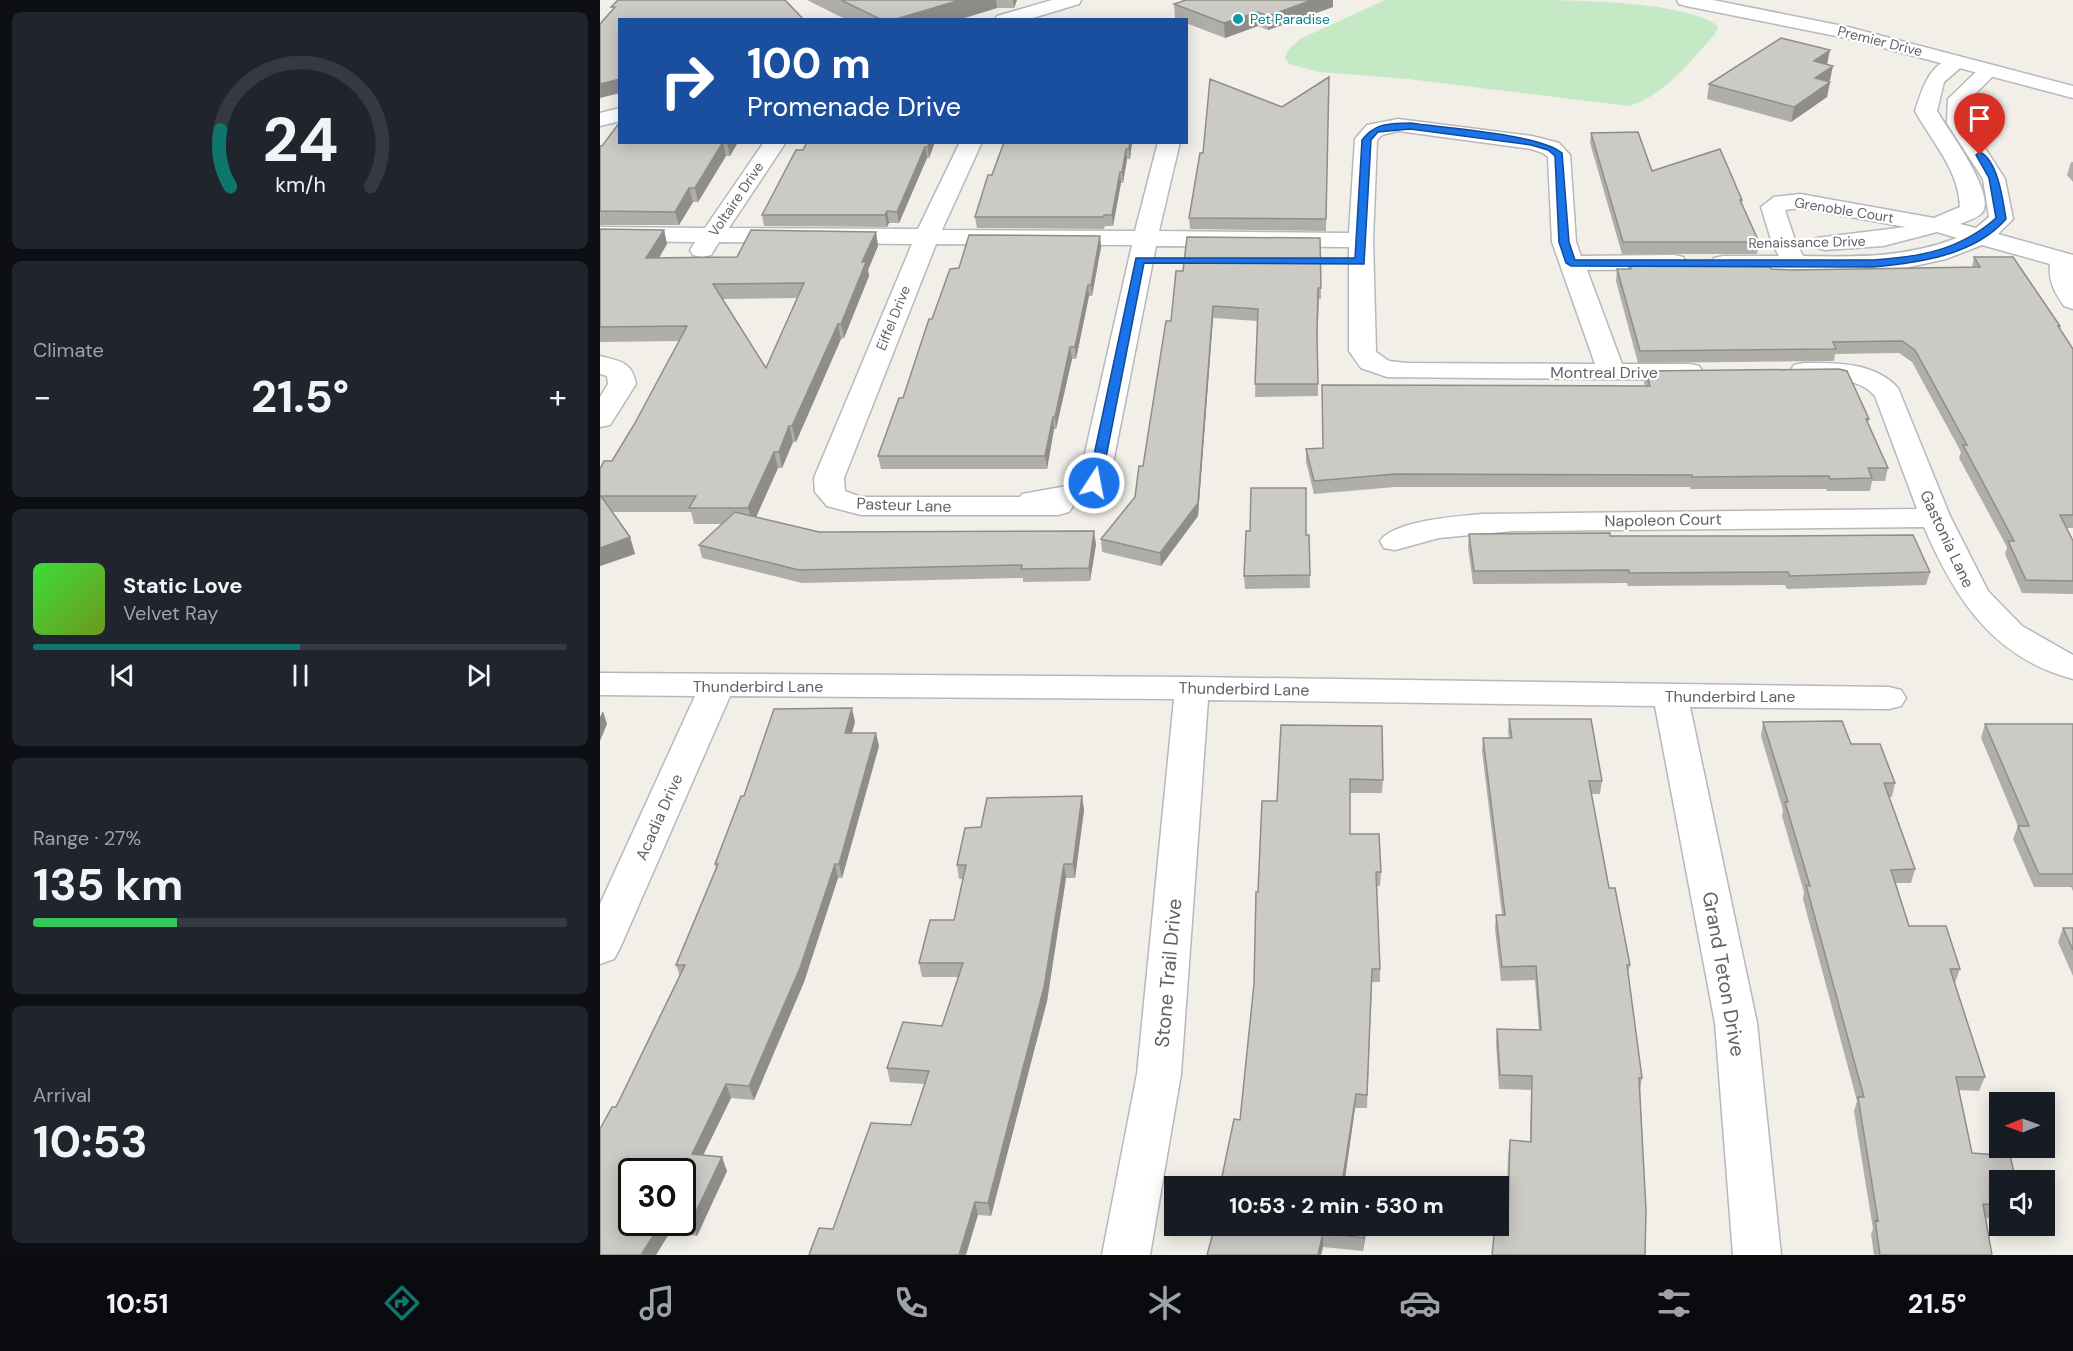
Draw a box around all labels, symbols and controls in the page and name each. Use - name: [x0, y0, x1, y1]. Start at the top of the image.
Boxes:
- place label: Pet Paradise: [1250, 10, 1330, 28]
- marker: Pet Paradise: [1231, 12, 1245, 26]
- street label: Premier Drive: [1836, 22, 1924, 60]
- text: 100 m: [747, 36, 871, 91]
- icon: right: [648, 42, 726, 120]
- text: Promenade Drive: [747, 89, 961, 124]
- pin: [1954, 93, 2005, 155]
- text: 24: [262, 99, 338, 180]
- icon: arrive: [1963, 102, 1996, 135]
- street label: Voltaire Drive: [704, 158, 768, 240]
- text: km/h: [275, 172, 325, 200]
- street label: Grenoble Court: [1793, 193, 1895, 227]
- street label: Renaissance Drive: [1748, 232, 1866, 252]
- street label: Eiffel Drive: [872, 283, 914, 353]
- text: Climate: [33, 337, 104, 363]
- street label: Montreal Drive: [1550, 362, 1658, 383]
- text: 21.5°: [251, 367, 349, 426]
- text: −: [33, 375, 51, 418]
- text: +: [549, 375, 567, 418]
- position arrow: [1062, 451, 1126, 515]
- street label: Gastonia Lane: [1915, 487, 1979, 591]
- street label: Pasteur Lane: [856, 493, 952, 517]
- street label: Napoleon Court: [1604, 508, 1722, 532]
- text: Static Love: [123, 571, 243, 600]
- text: Velvet Ray: [123, 600, 218, 626]
- icon: previous: [106, 659, 139, 692]
- icon: pause: [284, 659, 317, 692]
- icon: next: [462, 659, 495, 692]
- street label: Thunderbird Lane: [693, 676, 823, 697]
- street label: Thunderbird Lane: [1178, 677, 1310, 701]
- street label: Thunderbird Lane: [1665, 686, 1795, 707]
- street label: Acadia Drive: [631, 770, 687, 864]
- text: Range · 27%: [33, 825, 141, 851]
- text: 135 km: [33, 855, 183, 914]
- street label: Grand Teton Drive: [1697, 890, 1751, 1058]
- street label: Stone Trail Drive: [1149, 897, 1187, 1049]
- text: Arrival: [33, 1082, 91, 1108]
- north arrow: [1989, 1092, 2055, 1158]
- map controls: [1989, 1092, 2055, 1236]
- text: 10:53: [33, 1112, 148, 1171]
- speed limit sign: 30: [618, 1158, 696, 1236]
- button: sound: [1989, 1170, 2055, 1236]
- text: 10:53 · 2 min · 530 m: [1229, 1191, 1444, 1220]
- icon: directions: [381, 1282, 423, 1324]
- icon: music: [636, 1282, 678, 1324]
- icon: phone: [890, 1282, 932, 1324]
- icon: climate: [1144, 1282, 1186, 1324]
- icon: car: [1399, 1282, 1441, 1324]
- icon: filters: [1653, 1282, 1695, 1324]
- text: 10:51: [106, 1286, 169, 1321]
- text: 21.5°: [1908, 1286, 1967, 1321]

